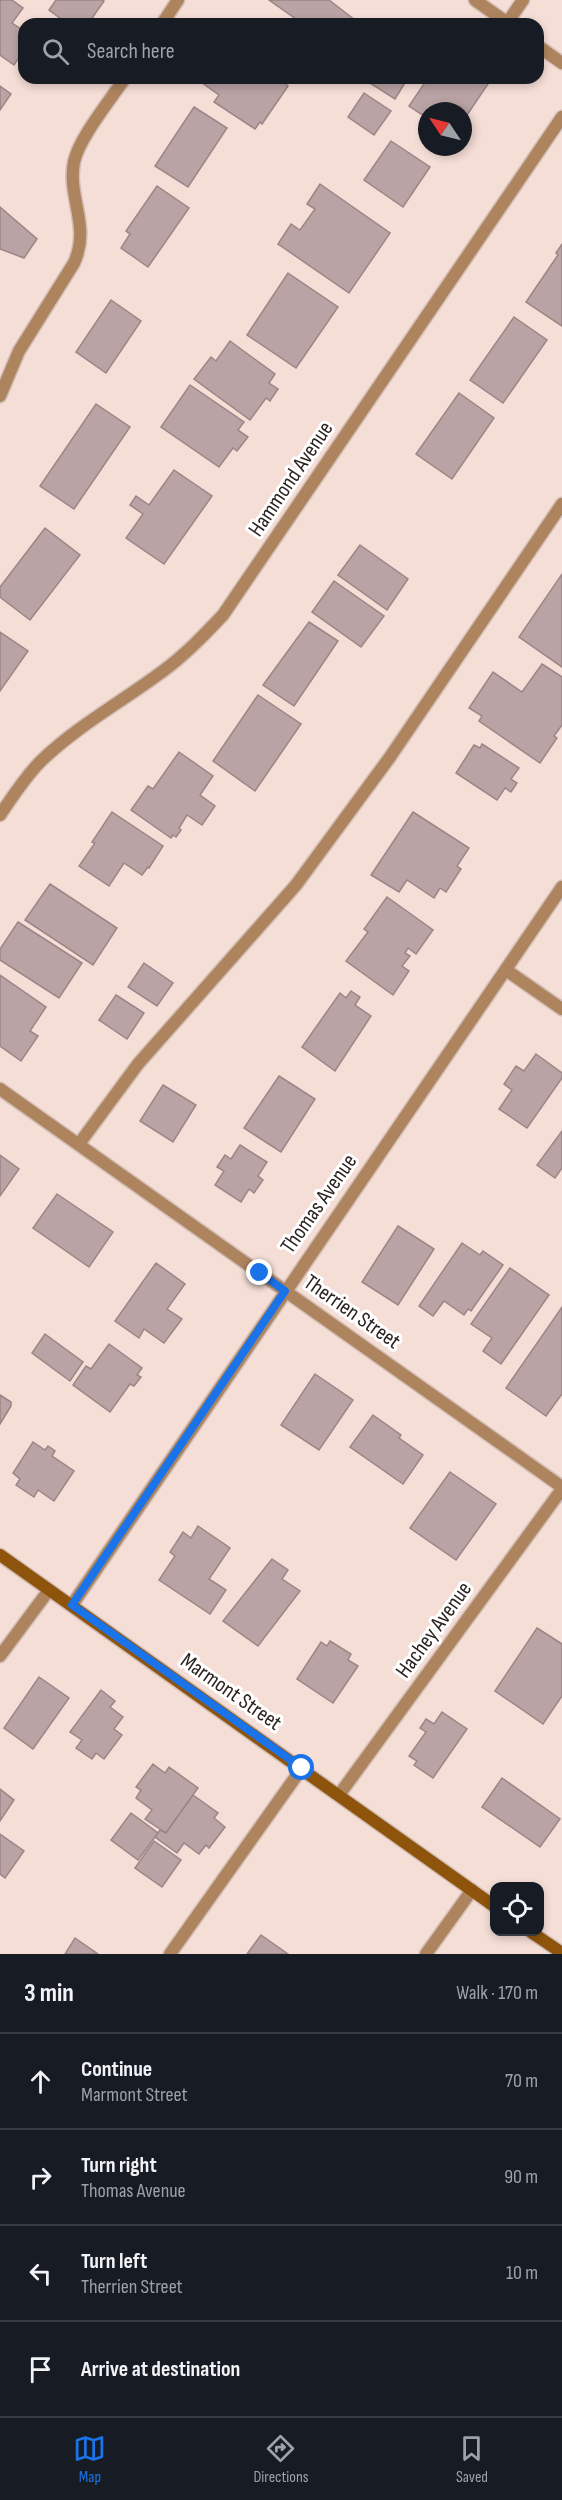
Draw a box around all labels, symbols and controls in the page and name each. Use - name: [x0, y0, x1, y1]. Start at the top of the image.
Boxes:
- search box: [18, 18, 544, 84]
- icon: search: [39, 35, 72, 68]
- text: Search here: [87, 38, 174, 65]
- north arrow: [418, 102, 472, 156]
- street label: Hammond Avenue: [243, 416, 339, 542]
- street label: Thomas Avenue: [275, 1149, 363, 1259]
- route end: [246, 1259, 272, 1285]
- street label: Therrien Street: [298, 1269, 406, 1355]
- street label: Hachey Avenue: [390, 1577, 478, 1683]
- street label: Marmont Street: [175, 1647, 287, 1737]
- route start: [288, 1754, 314, 1780]
- map controls: [490, 1882, 544, 1936]
- button: locate: [490, 1882, 544, 1936]
- text: 3 min: [24, 1978, 74, 2009]
- text: Walk · 170 m: [456, 1981, 538, 2005]
- text: Continue: [81, 2056, 152, 2083]
- icon: ahead: [24, 2065, 57, 2098]
- text: 70 m: [505, 2069, 538, 2093]
- text: Marmont Street: [81, 2083, 188, 2107]
- text: Turn right: [81, 2152, 157, 2179]
- icon: right: [24, 2161, 57, 2194]
- text: 90 m: [504, 2165, 538, 2189]
- text: Thomas Avenue: [81, 2179, 186, 2203]
- text: Turn left: [81, 2248, 147, 2275]
- icon: left: [24, 2257, 57, 2290]
- text: 10 m: [506, 2261, 538, 2285]
- text: Therrien Street: [81, 2275, 183, 2299]
- icon: arrive: [24, 2353, 57, 2386]
- text: Arrive at destination: [81, 2356, 240, 2383]
- tab: Map: [73, 2432, 106, 2487]
- tab: Directions: [253, 2432, 308, 2487]
- tab: Saved: [455, 2432, 488, 2487]

